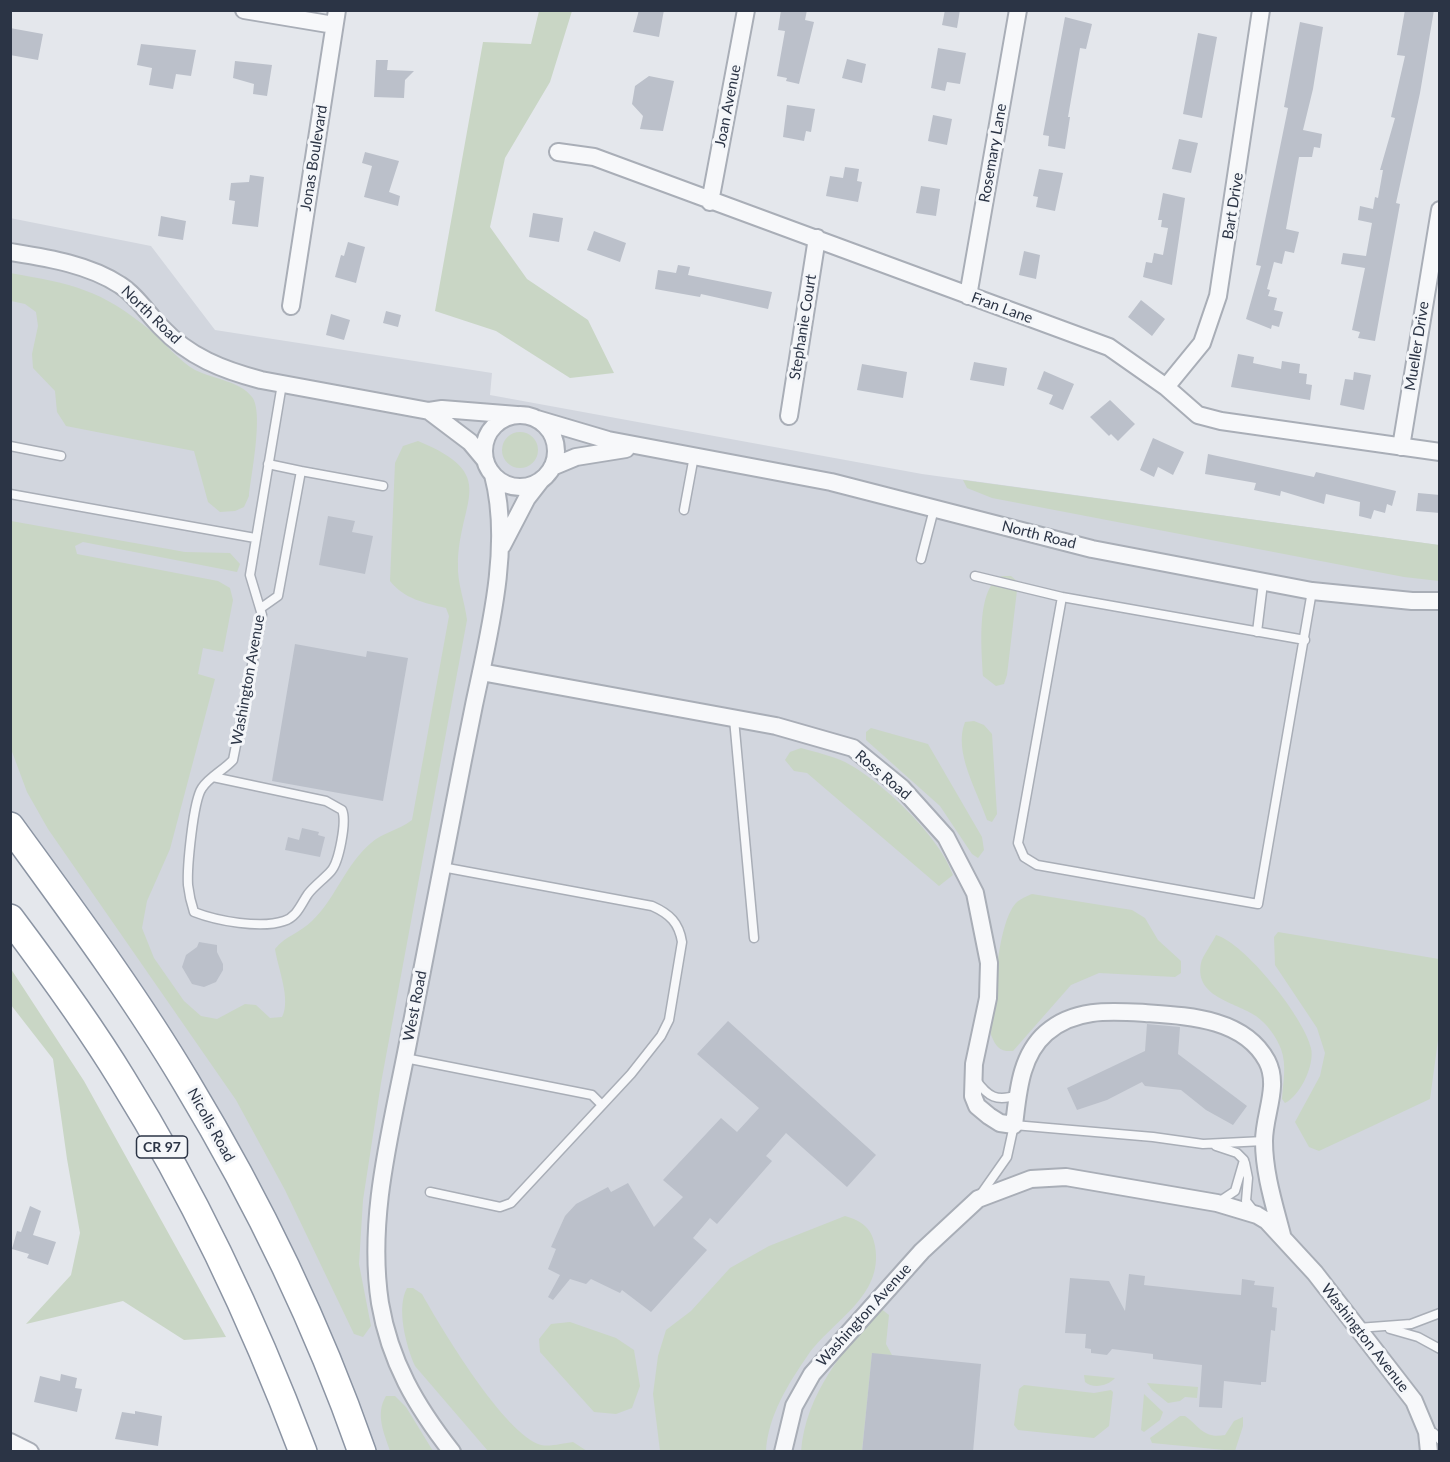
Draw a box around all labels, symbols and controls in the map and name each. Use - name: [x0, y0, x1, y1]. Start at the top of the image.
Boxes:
- street label: Joan Avenue: [711, 63, 745, 149]
- street label: Rosemary Lane: [975, 102, 1011, 204]
- street label: Jonas Boulevard: [297, 104, 331, 212]
- street label: Bart Drive: [1219, 171, 1247, 241]
- street label: Stephanie Court: [786, 273, 820, 381]
- street label: North Road: [117, 282, 185, 348]
- street label: Fran Lane: [969, 289, 1035, 327]
- street label: Mueller Drive: [1401, 300, 1433, 392]
- street label: North Road: [1000, 517, 1078, 553]
- street label: Washington Avenue: [228, 613, 268, 747]
- street label: Ross Road: [851, 746, 915, 804]
- street label: West Road: [399, 969, 431, 1043]
- street label: Nicolls Road: [183, 1085, 239, 1165]
- road number: CR 97: [136, 1136, 188, 1158]
- street label: Washington Avenue: [813, 1260, 915, 1370]
- street label: Washington Avenue: [1317, 1280, 1413, 1396]

